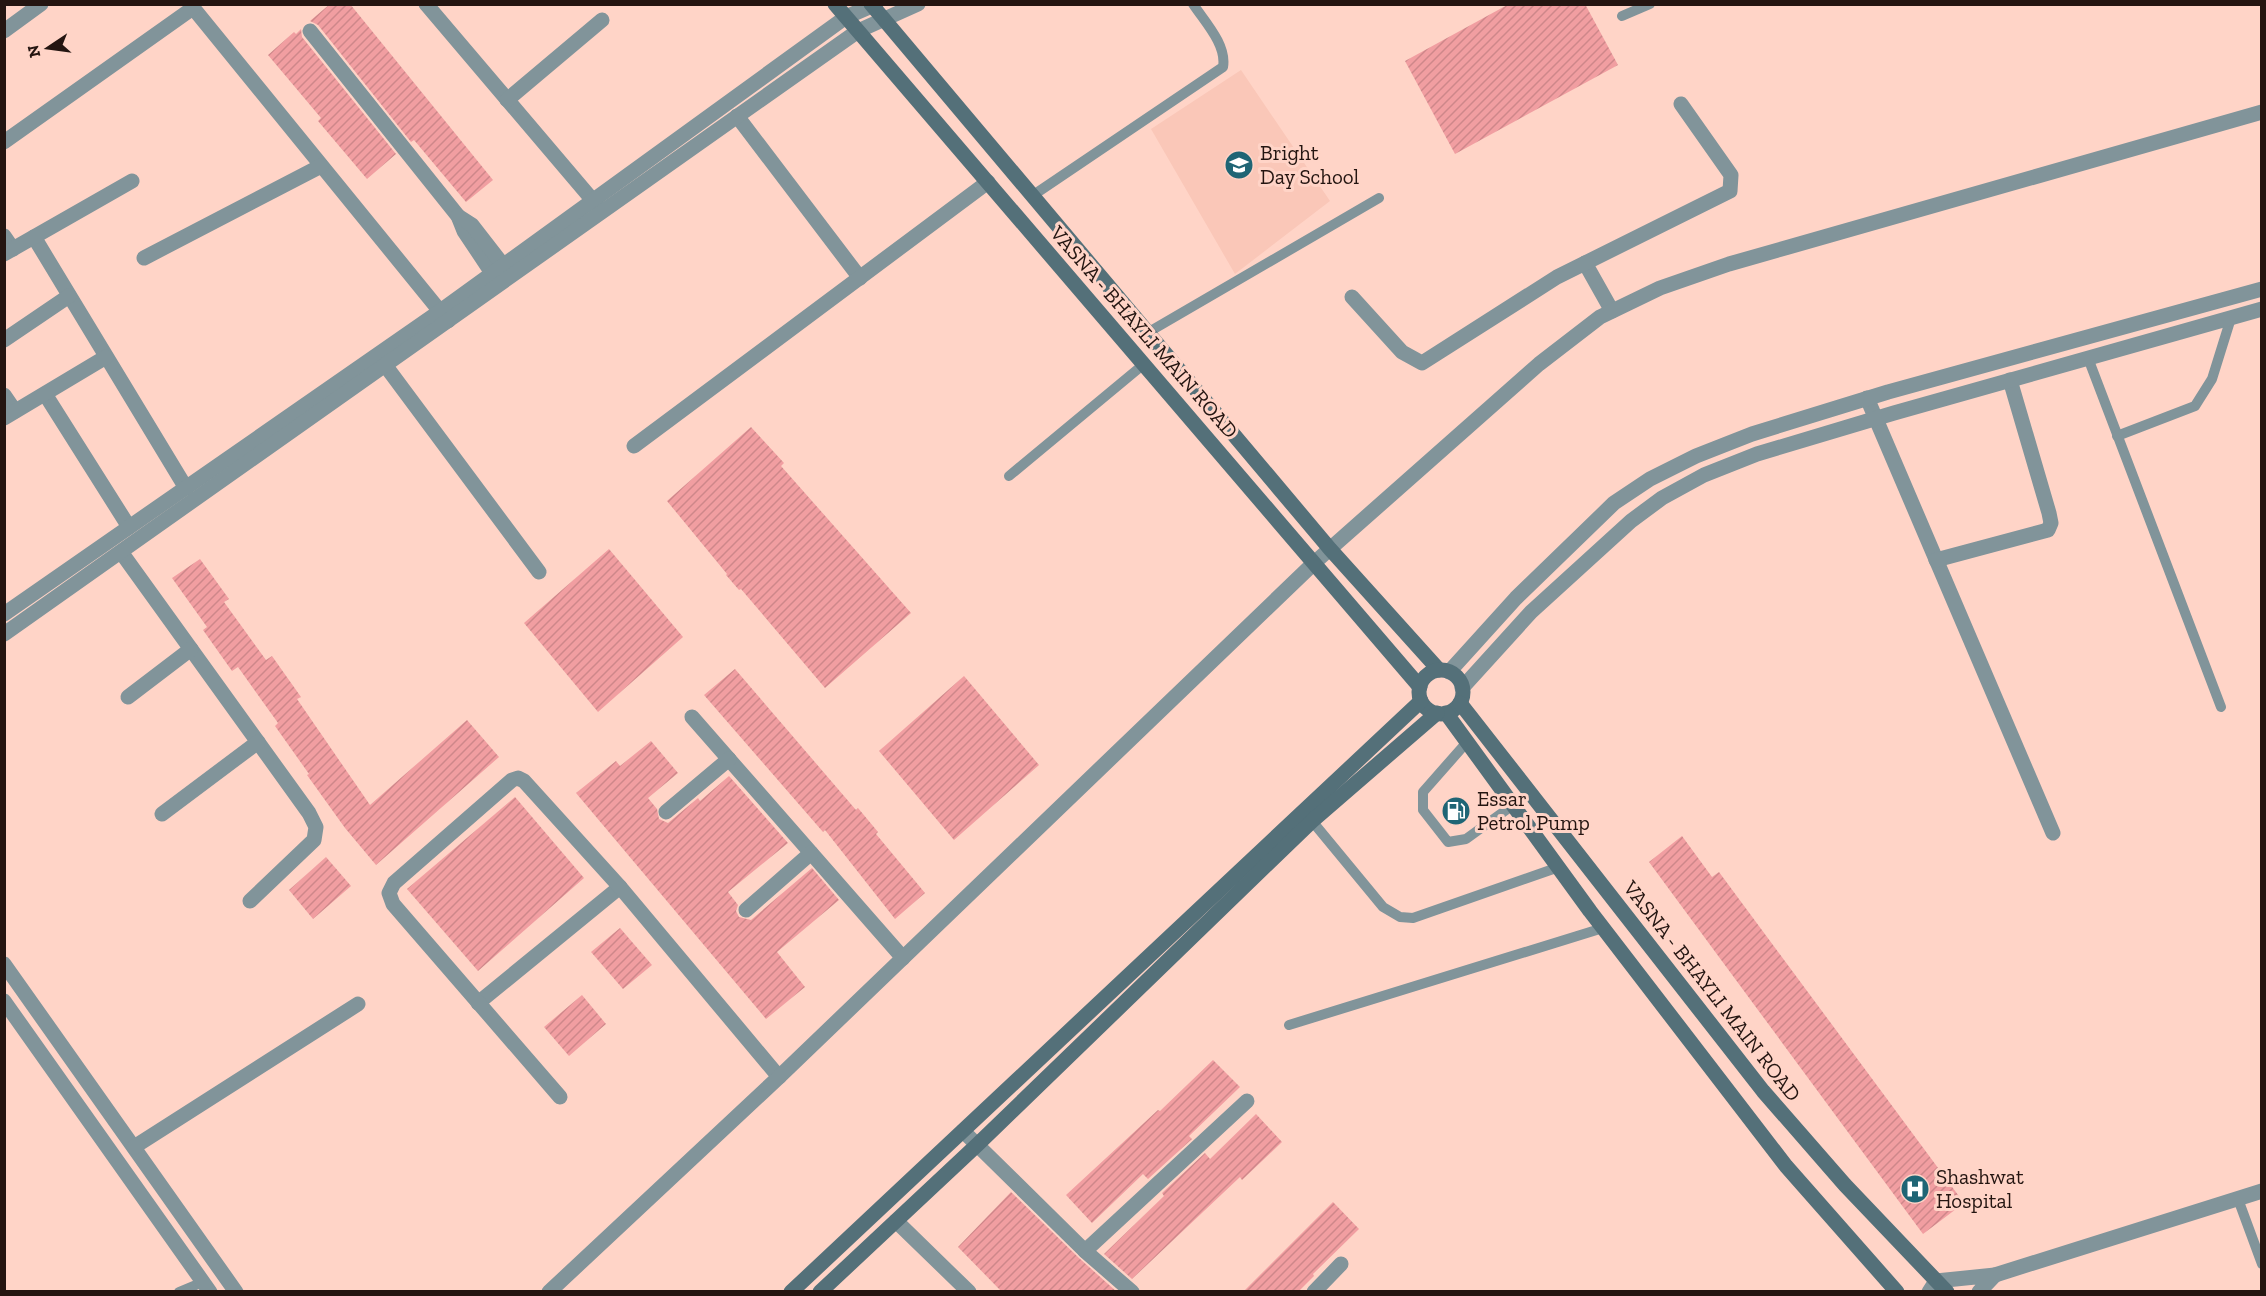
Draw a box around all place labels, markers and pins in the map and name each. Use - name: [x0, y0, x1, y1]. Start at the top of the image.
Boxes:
- place label: Bright Day School: [1260, 140, 1360, 189]
- school or university icon: Bright Day School: [1223, 149, 1255, 181]
- place label: Essar Petrol Pump: [1477, 786, 1590, 835]
- fuel station icon: Essar Petrol Pump: [1440, 795, 1472, 827]
- place label: Shashwat Hospital: [1936, 1164, 2024, 1213]
- hospital icon: Shashwat Hospital: [1899, 1173, 1931, 1205]

